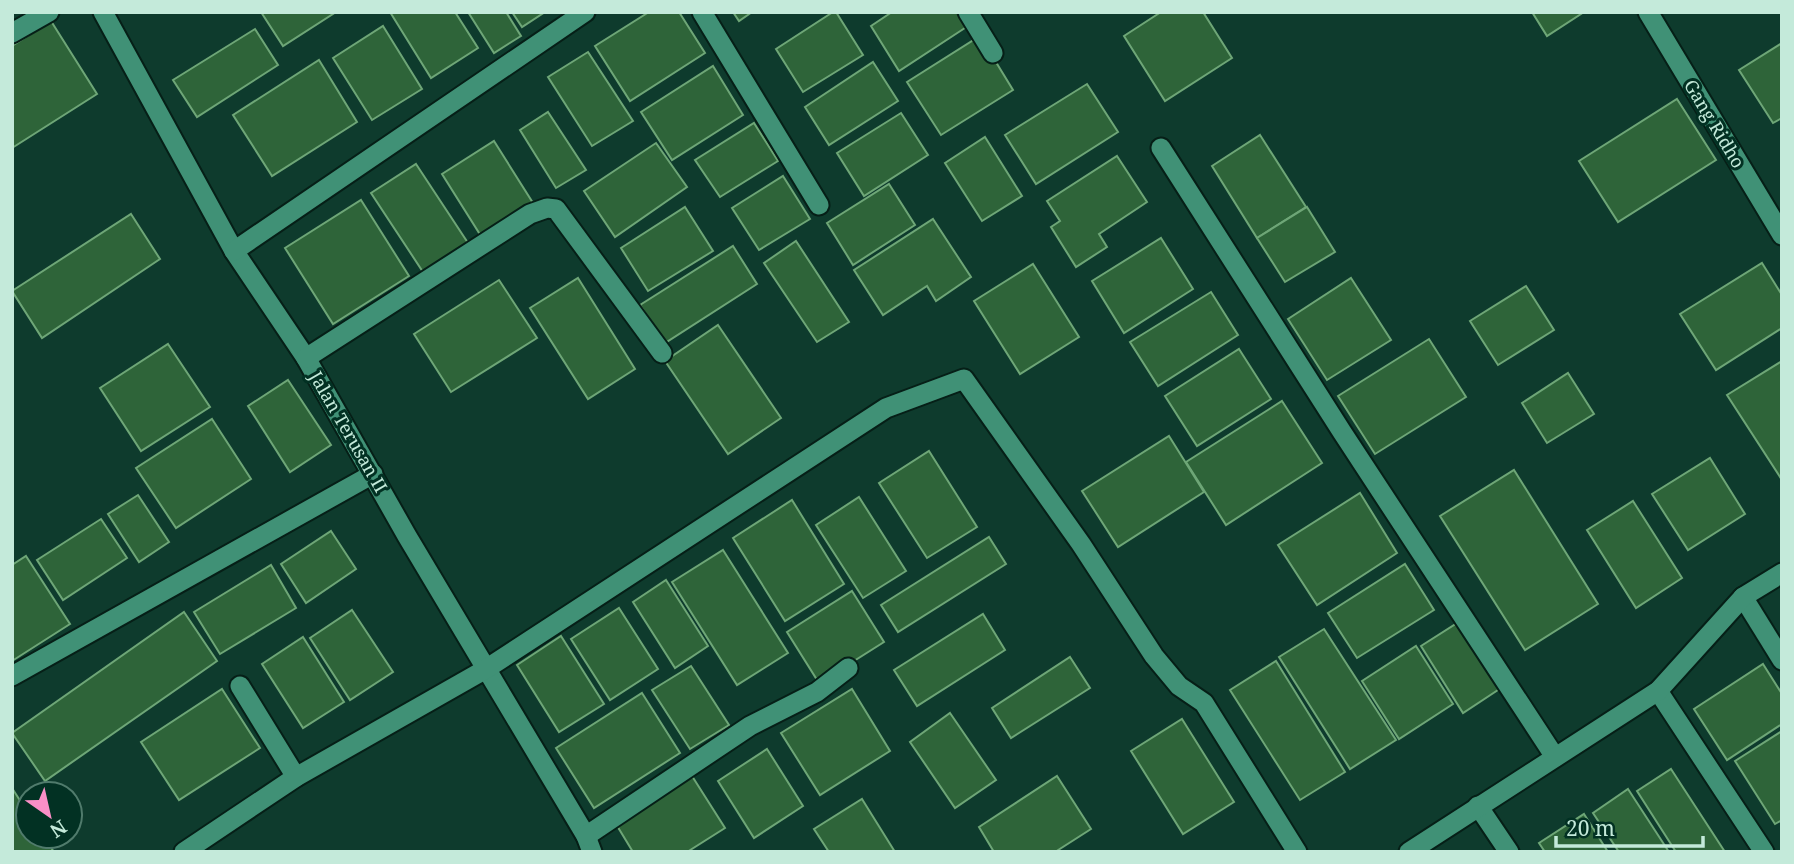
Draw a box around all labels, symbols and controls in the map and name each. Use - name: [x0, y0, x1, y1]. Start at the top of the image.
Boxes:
- street label: Gang Ridho: [1679, 75, 1751, 172]
- street label: Jalan Terusan II: [304, 366, 393, 496]
- north arrow: [14, 780, 84, 850]
- scale bar: [1556, 804, 1703, 848]
- text: N: [45, 814, 72, 844]
- text: 20 m: [1566, 814, 1615, 842]

